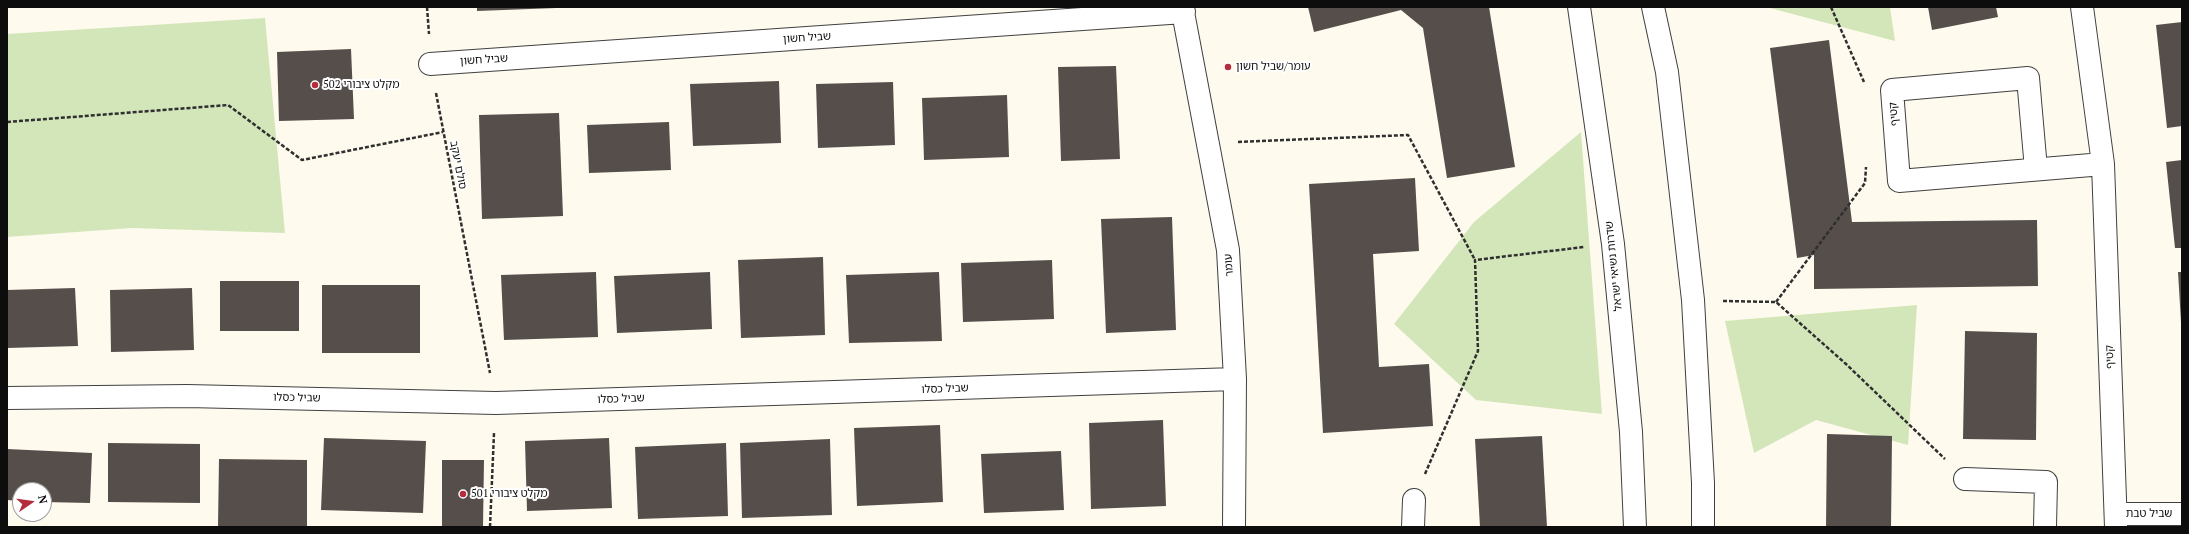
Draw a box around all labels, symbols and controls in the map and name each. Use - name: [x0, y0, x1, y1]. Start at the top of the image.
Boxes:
- street label: שביל חשון: [783, 30, 831, 46]
- street label: שביל חשון: [460, 52, 508, 68]
- place label: עומר/שביל חשון: [1236, 60, 1311, 74]
- marker: עומר/שביל חשון: [1223, 62, 1233, 72]
- place label: מקלט ציבורי 502: [323, 78, 400, 92]
- marker: מקלט ציבורי 502: [310, 80, 320, 90]
- street label: קטיף: [1886, 102, 1902, 126]
- street label: סולם יעקב: [447, 140, 469, 190]
- street label: שדרות נשיאי ישראל: [1603, 220, 1625, 312]
- street label: עומר: [1222, 253, 1236, 277]
- street label: קטיף: [2103, 345, 2117, 369]
- street label: שביל כסלו: [921, 382, 969, 396]
- street label: שביל כסלו: [273, 391, 321, 405]
- street label: שביל כסלו: [597, 392, 645, 406]
- north arrow: [12, 482, 52, 522]
- place label: מקלט ציבורי 501: [471, 487, 548, 501]
- marker: מקלט ציבורי 501: [458, 489, 468, 499]
- text: N: [35, 494, 50, 505]
- street label: שביל טבת: [2126, 507, 2172, 521]

